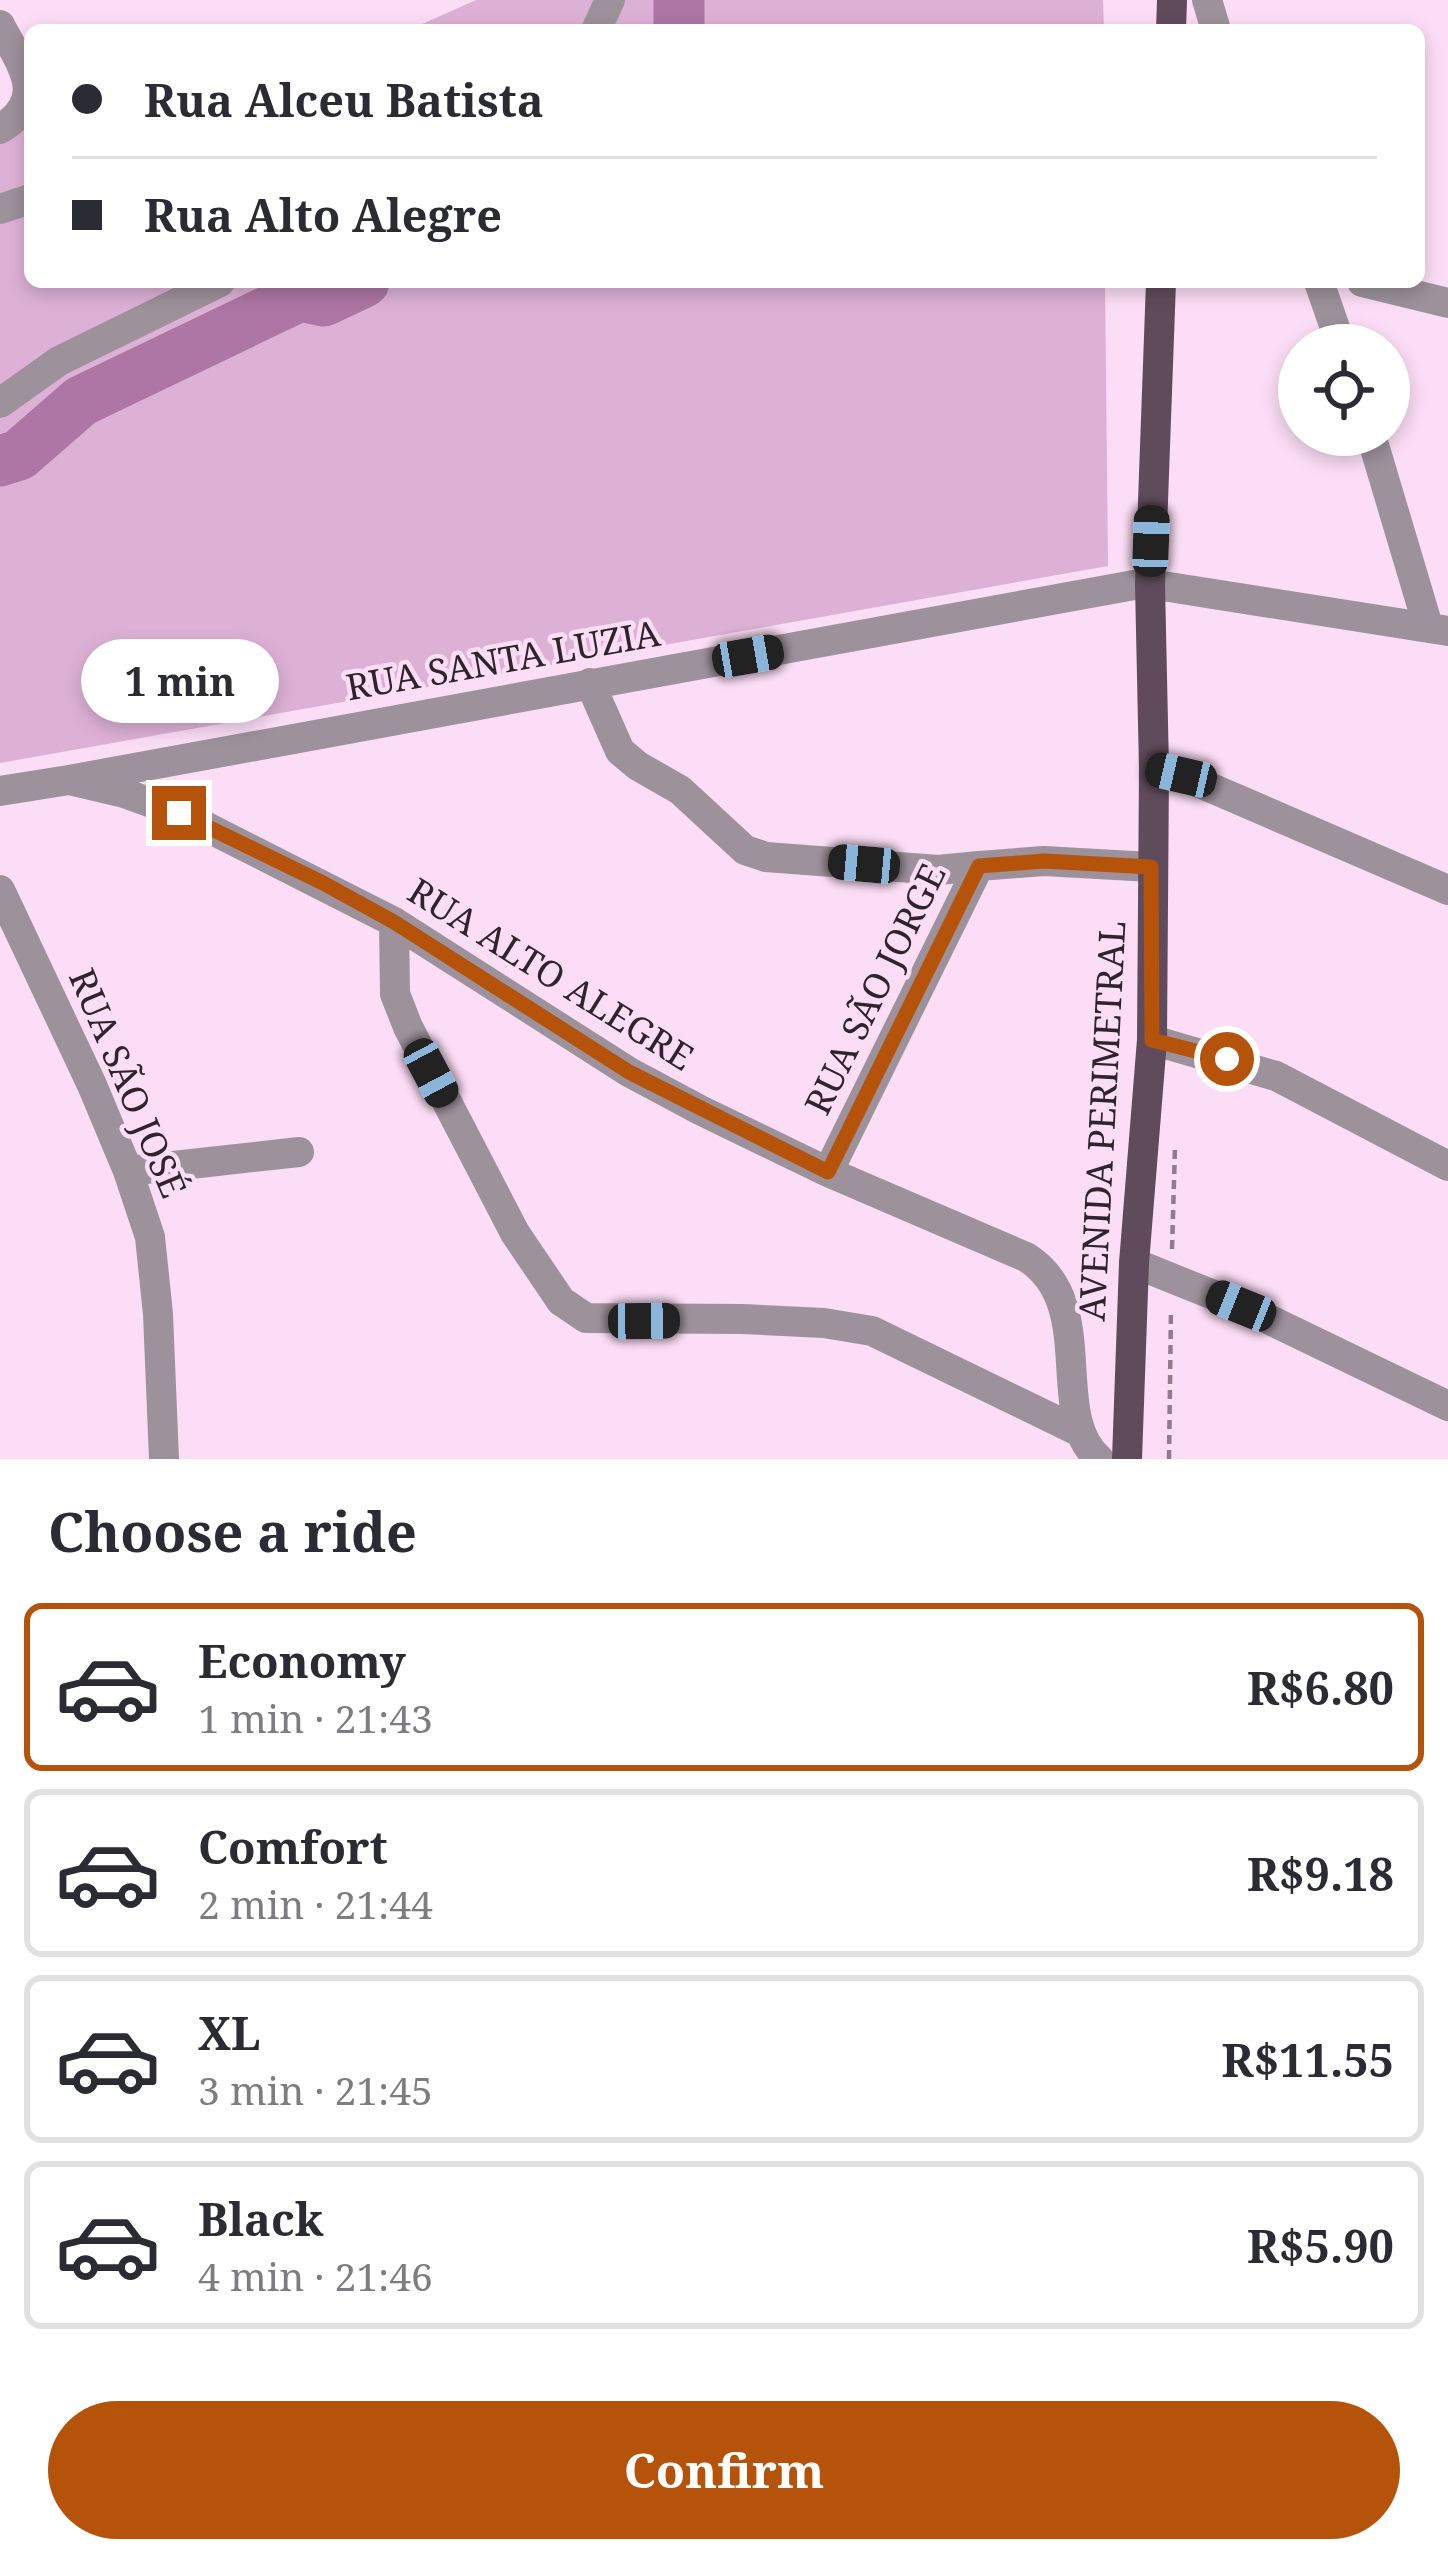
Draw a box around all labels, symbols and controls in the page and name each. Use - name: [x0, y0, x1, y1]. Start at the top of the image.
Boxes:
- text: Rua Alceu Batista: [144, 69, 544, 130]
- text: Rua Alto Alegre: [144, 184, 502, 245]
- map controls: [1278, 324, 1410, 456]
- button: locate: [1278, 324, 1410, 456]
- car: [1132, 504, 1170, 578]
- street label: RUA SANTA LUZIA: [342, 608, 664, 711]
- car: [709, 632, 787, 680]
- callout: 1 min: [80, 639, 278, 723]
- text: 1 min: [125, 654, 235, 707]
- car: [1142, 749, 1220, 801]
- route end: [152, 786, 206, 840]
- car: [827, 843, 901, 885]
- street label: RUA SÃO JORGE: [793, 855, 956, 1122]
- street label: RUA ALTO ALEGRE: [399, 866, 703, 1081]
- street label: AVENIDA PERIMETRAL: [1067, 920, 1136, 1322]
- street label: RUA SÃO JOSÉ: [58, 961, 199, 1205]
- route start: [1200, 1032, 1254, 1086]
- car: [398, 1033, 464, 1113]
- car: [1201, 1276, 1281, 1336]
- car: [608, 1302, 680, 1340]
- text: Choose a ride: [48, 1494, 417, 1568]
- text: Economy: [198, 1630, 406, 1691]
- icon: car: [54, 1633, 162, 1741]
- text: R$6.80: [1247, 1657, 1394, 1718]
- text: 1 min · 21:43: [198, 1691, 433, 1744]
- text: Comfort: [198, 1816, 388, 1877]
- icon: car: [54, 1819, 162, 1927]
- text: R$9.18: [1247, 1843, 1394, 1904]
- text: 2 min · 21:44: [198, 1877, 433, 1930]
- text: XL: [198, 2002, 260, 2063]
- icon: car: [54, 2005, 162, 2113]
- text: R$11.55: [1222, 2029, 1394, 2090]
- text: 3 min · 21:45: [198, 2063, 433, 2116]
- text: Black: [198, 2188, 323, 2249]
- icon: car: [54, 2191, 162, 2299]
- text: R$5.90: [1247, 2215, 1394, 2276]
- text: 4 min · 21:46: [198, 2249, 433, 2302]
- button: Confirm: [48, 2401, 1400, 2539]

